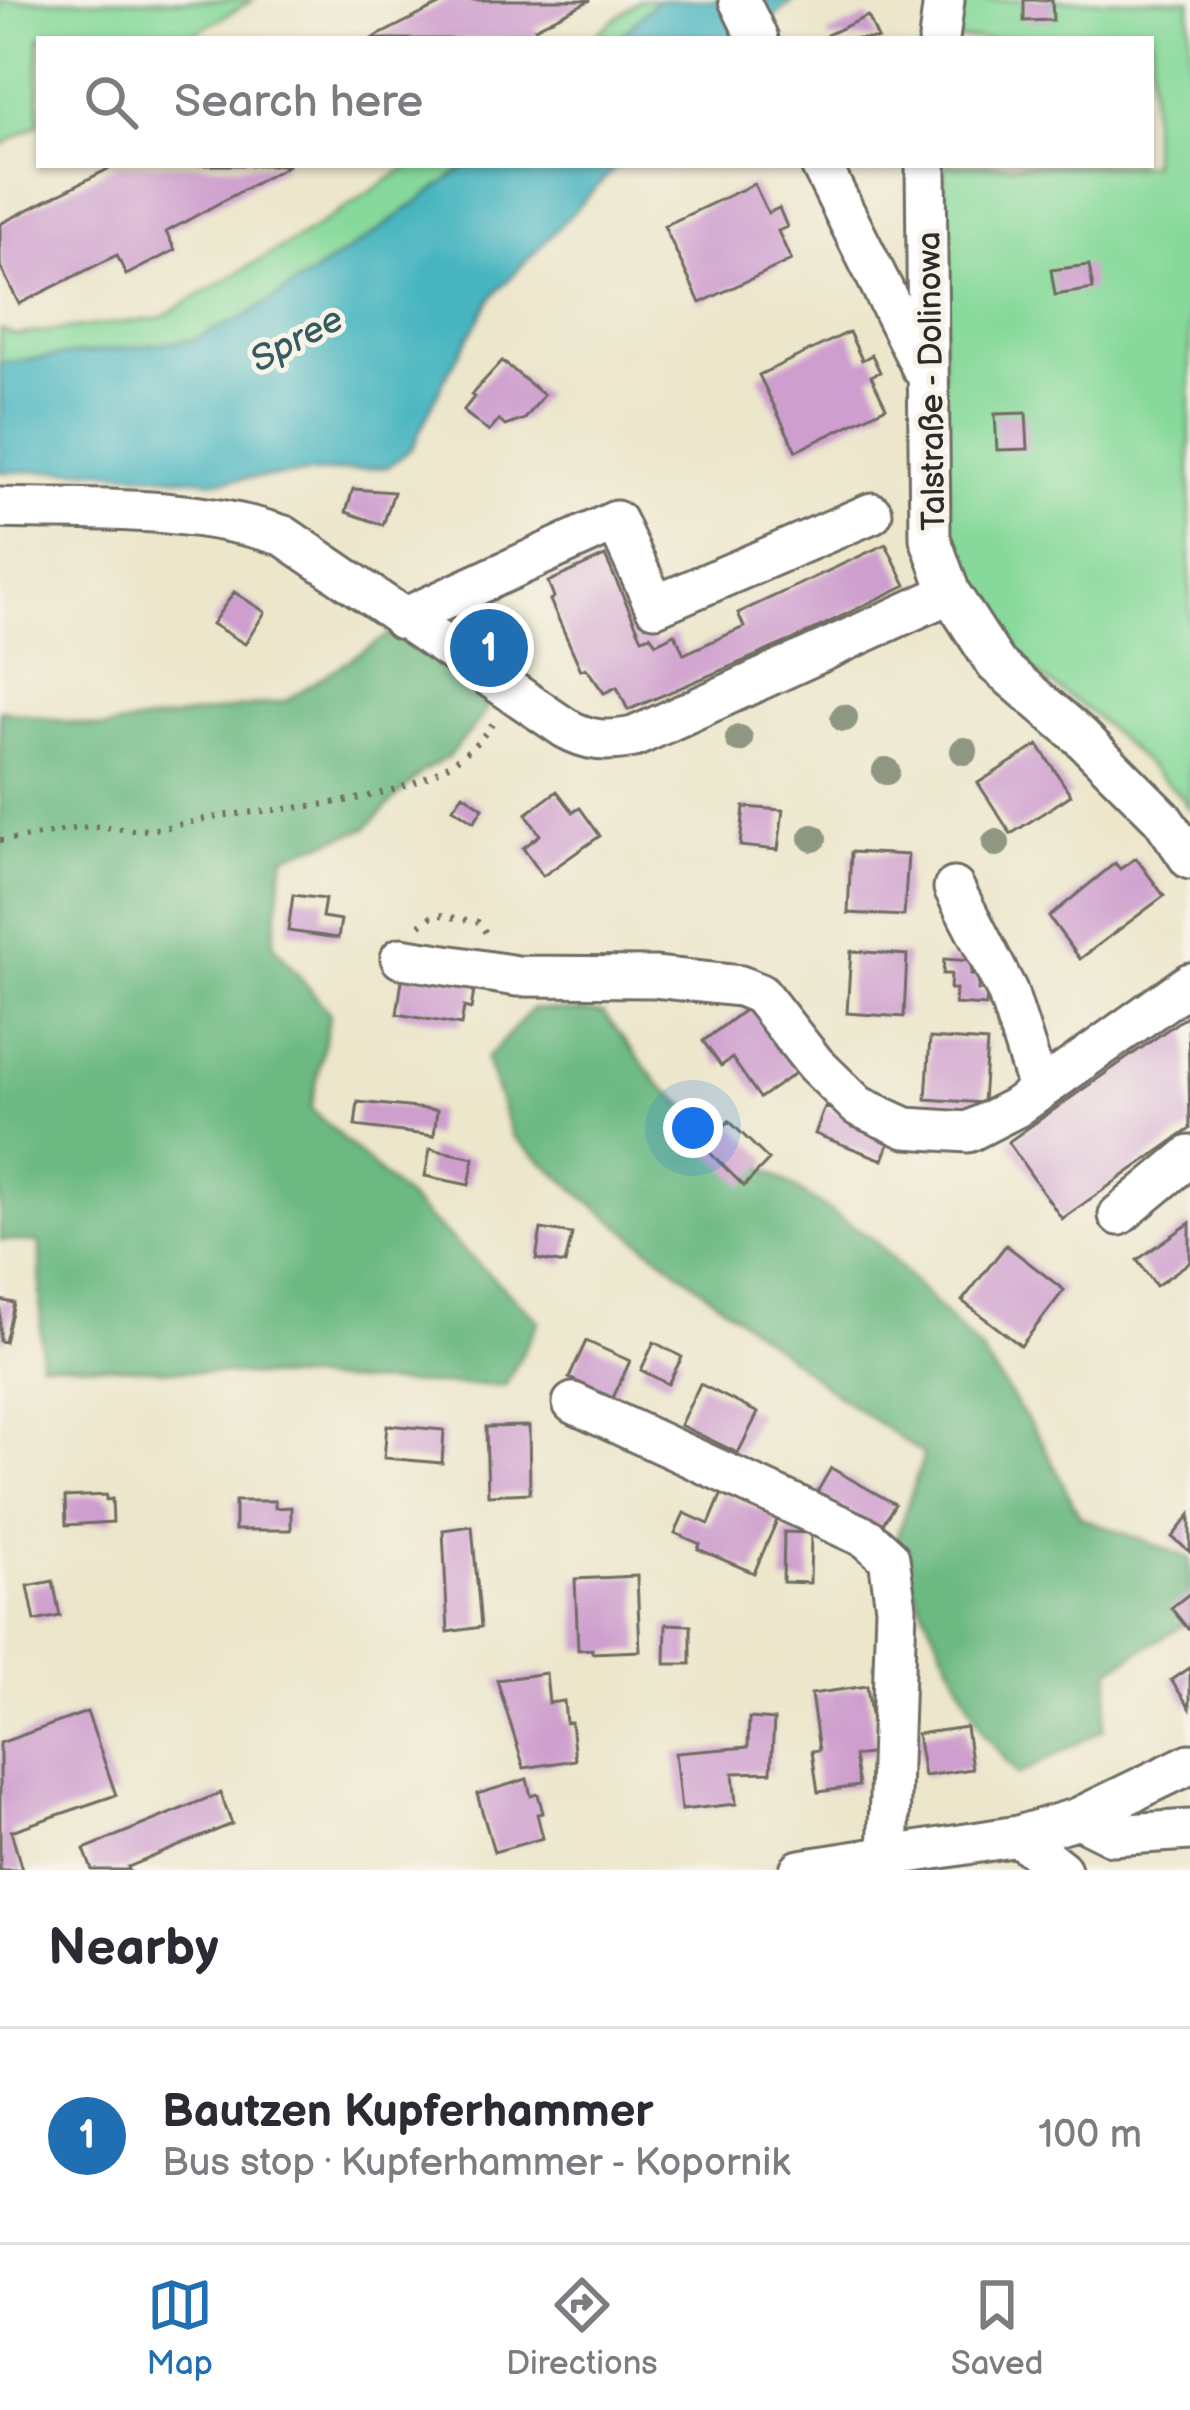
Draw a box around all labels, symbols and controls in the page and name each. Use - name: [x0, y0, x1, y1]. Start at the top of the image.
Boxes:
- search box: [36, 36, 1154, 168]
- icon: search: [78, 69, 144, 135]
- text: Search here: [174, 75, 423, 130]
- street label: Talstraße - Dolinowa: [909, 231, 955, 531]
- water label: Spree: [243, 298, 351, 382]
- pin: 1: [450, 603, 528, 693]
- your location: [663, 1098, 723, 1158]
- text: Nearby: [48, 1918, 219, 1979]
- text: Bautzen Kupferhammer: [162, 2085, 653, 2140]
- text: 1: [79, 2112, 95, 2159]
- text: 100 m: [1038, 2112, 1142, 2159]
- text: Bus stop · Kupferhammer - Kopornik: [162, 2140, 790, 2187]
- tab: Map: [147, 2272, 213, 2384]
- tab: Directions: [506, 2272, 658, 2384]
- tab: Saved: [951, 2272, 1043, 2384]

